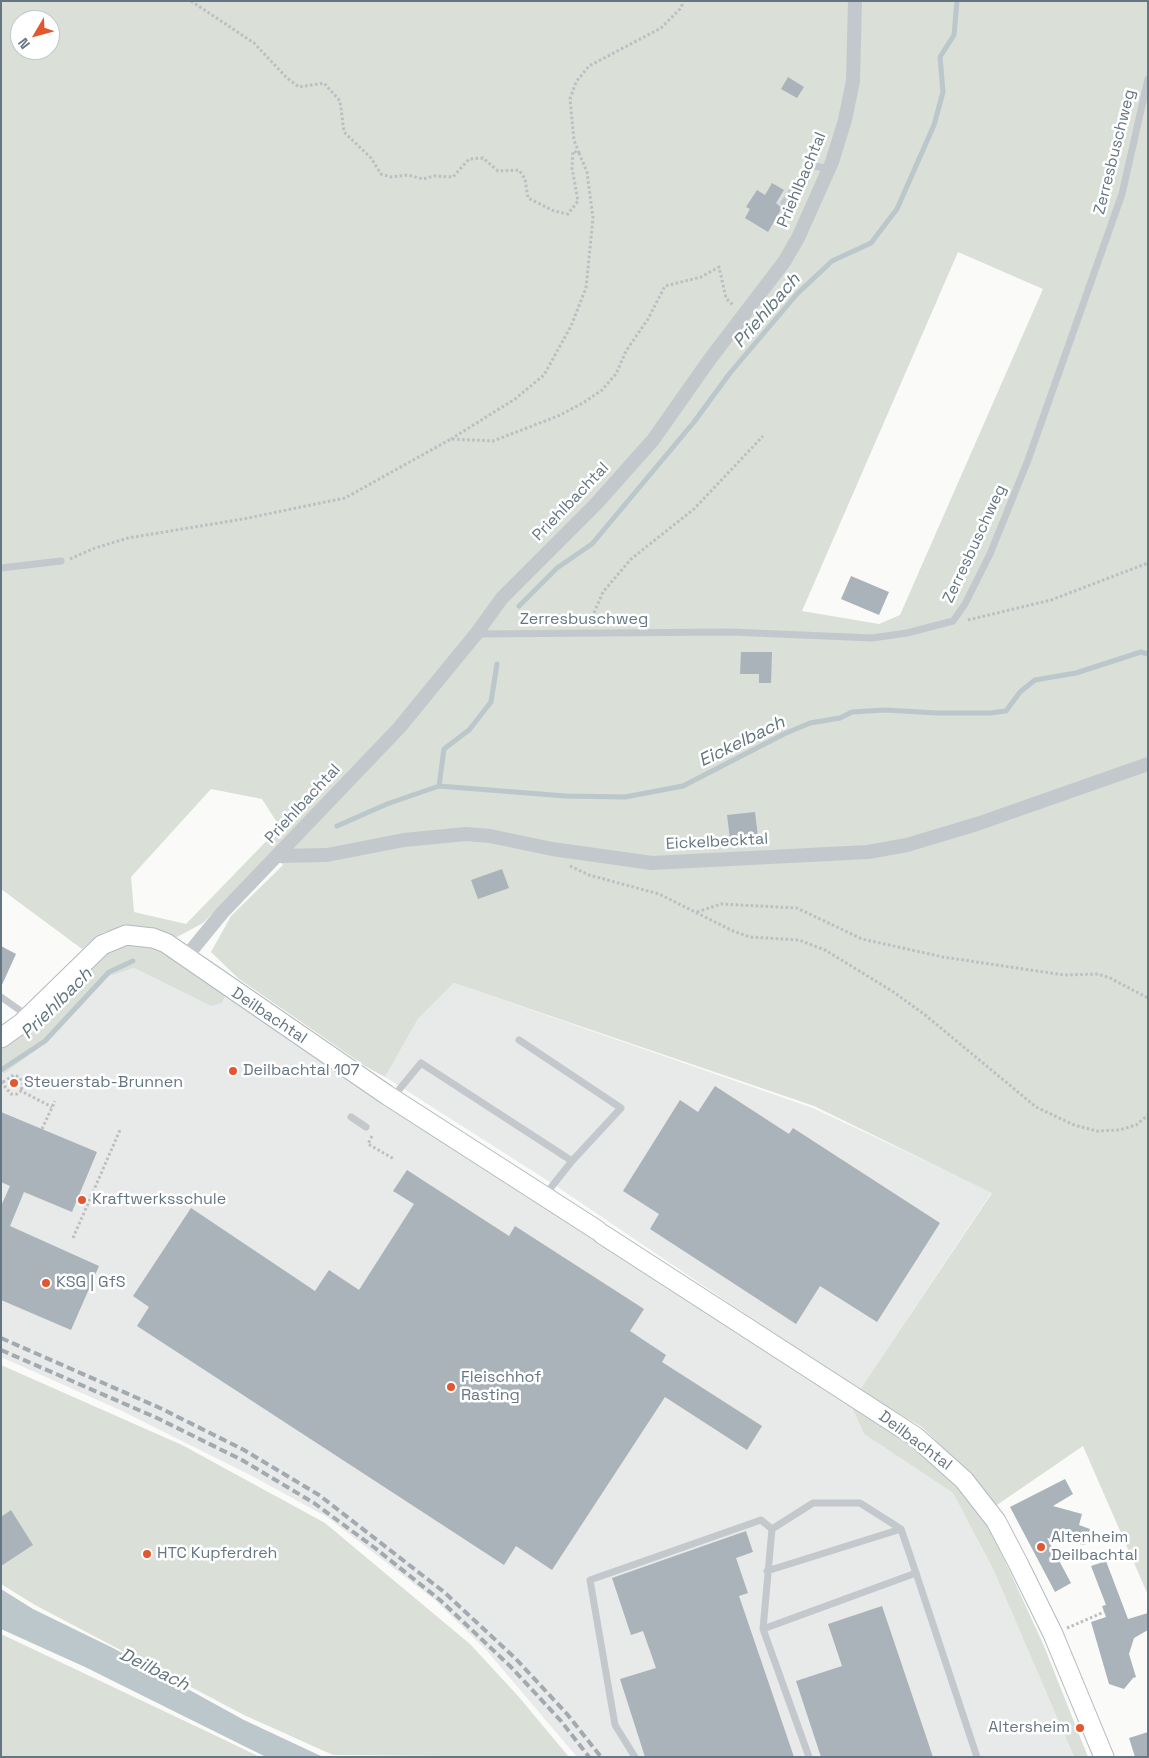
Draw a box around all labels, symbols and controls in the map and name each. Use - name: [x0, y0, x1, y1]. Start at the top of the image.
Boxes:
- north arrow: [10, 10, 60, 60]
- text: N: [14, 34, 34, 53]
- street label: Zerresbuschweg: [1090, 87, 1140, 217]
- street label: Priehlbachtal: [773, 129, 831, 231]
- water label: Priehlbach: [729, 269, 805, 353]
- street label: Priehlbachtal: [529, 459, 613, 545]
- street label: Zerresbuschweg: [939, 482, 1011, 606]
- street label: Zerresbuschweg: [520, 610, 648, 630]
- water label: Eickelbach: [695, 712, 789, 772]
- street label: Priehlbachtal: [261, 760, 345, 848]
- street label: Eickelbecktal: [665, 830, 769, 854]
- water label: Priehlbach: [17, 964, 97, 1044]
- street label: Deilbachtal: [228, 984, 310, 1048]
- place label: Deilbachtal 107: [243, 1061, 360, 1081]
- marker: Deilbachtal 107: [227, 1065, 239, 1077]
- place label: Steuerstab-Brunnen: [24, 1073, 183, 1093]
- marker: Steuerstab-Brunnen: [8, 1077, 20, 1089]
- place label: Kraftwerksschule: [92, 1190, 226, 1210]
- marker: Kraftwerksschule: [76, 1194, 88, 1206]
- place label: KSG | GfS: [56, 1273, 126, 1293]
- marker: KSG | GfS: [40, 1277, 52, 1289]
- place label: Fleischhof Rasting: [461, 1368, 541, 1406]
- marker: Fleischhof Rasting: [445, 1381, 457, 1393]
- street label: Deilbachtal: [875, 1407, 955, 1475]
- place label: Altenheim Deilbachtal: [1051, 1528, 1138, 1566]
- marker: Altenheim Deilbachtal: [1035, 1541, 1047, 1553]
- place label: HTC Kupferdreh: [157, 1544, 277, 1564]
- marker: HTC Kupferdreh: [141, 1548, 153, 1560]
- water label: Deilbach: [116, 1644, 192, 1696]
- place label: Altersheim: [988, 1718, 1070, 1738]
- marker: Altersheim: [1074, 1722, 1086, 1734]

